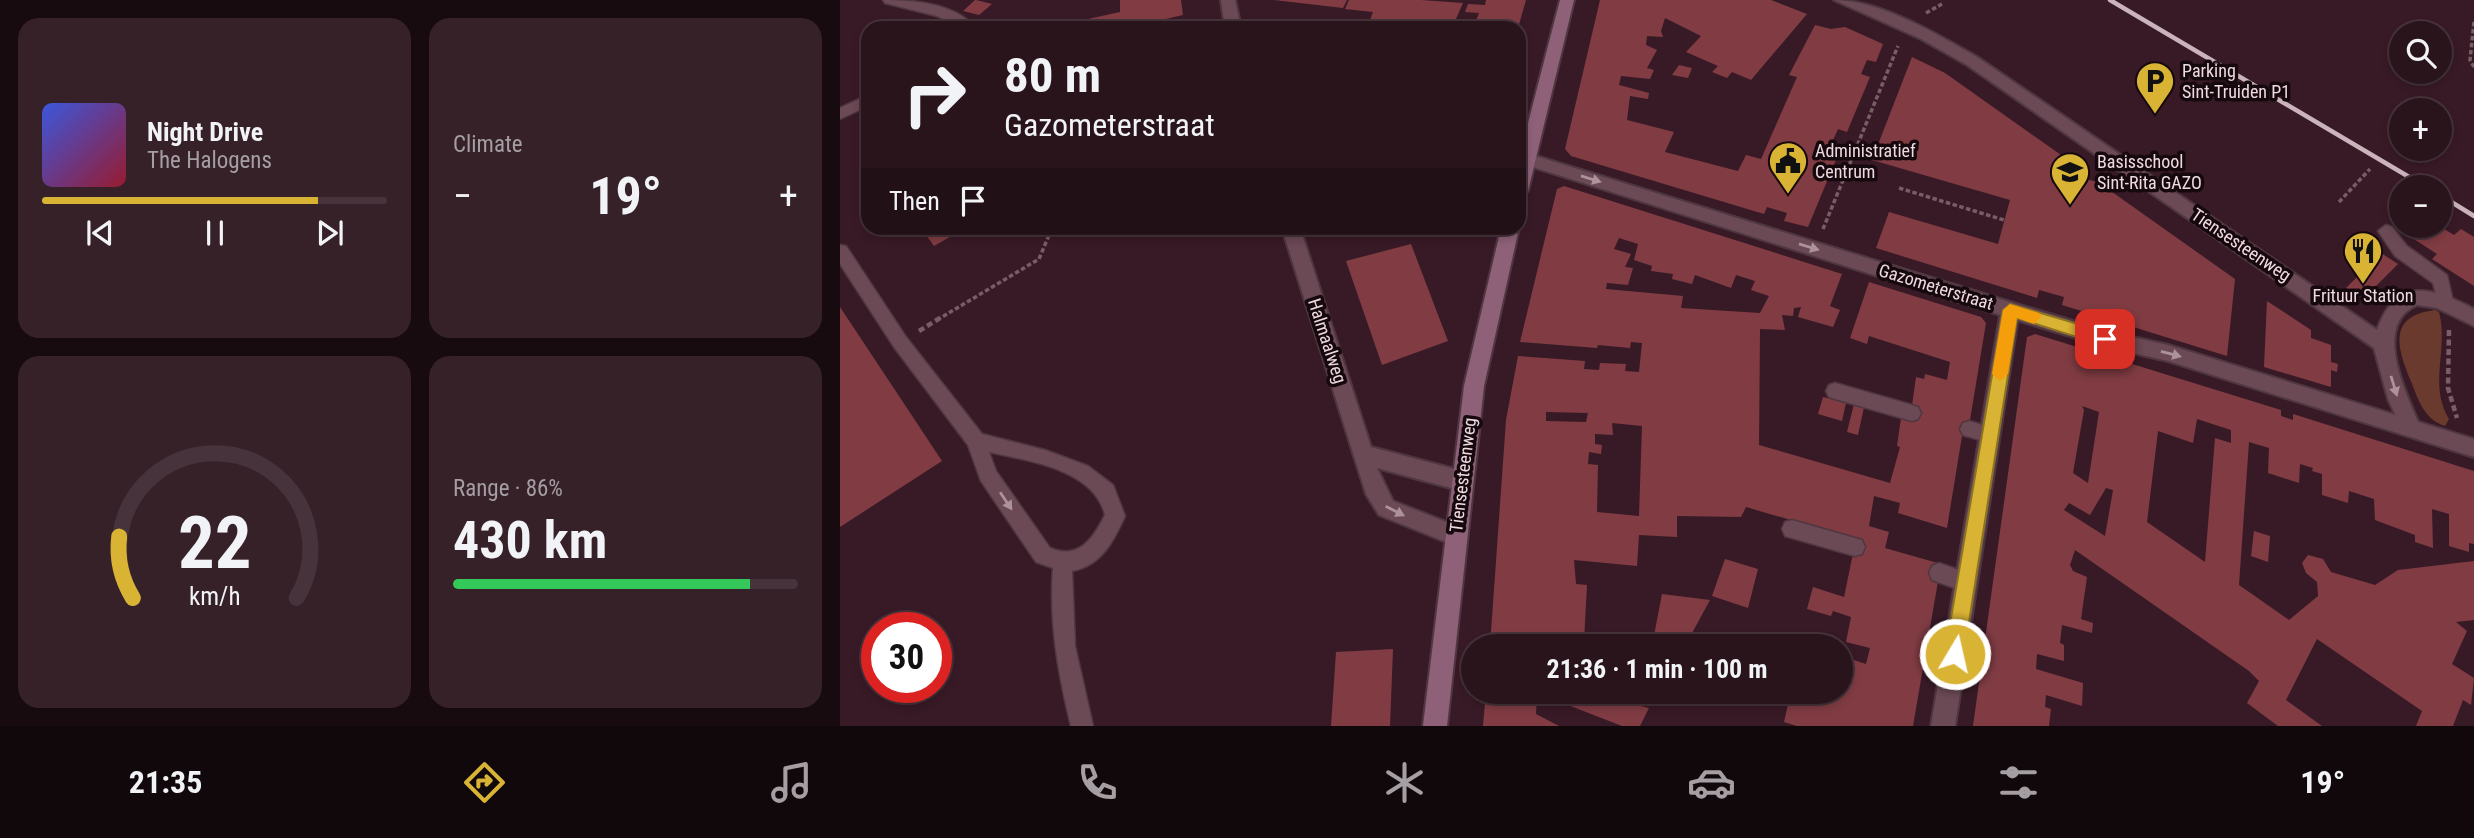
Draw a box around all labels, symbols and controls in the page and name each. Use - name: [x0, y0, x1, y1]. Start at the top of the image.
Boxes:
- map controls: [2389, 21, 2452, 238]
- button: search: [2389, 21, 2452, 84]
- text: 80 m: [1004, 47, 1101, 104]
- icon: right: [889, 49, 980, 140]
- parking icon: Parking Sint-Truiden P1: [2134, 60, 2176, 115]
- place label: Parking Sint-Truiden P1: [2182, 60, 2290, 102]
- button: +: [2389, 98, 2452, 161]
- text: Gazometerstraat: [1004, 106, 1215, 144]
- text: Night Drive: [147, 117, 263, 147]
- text: Climate: [453, 131, 523, 158]
- public building icon: Administratief Centrum: [1767, 140, 1809, 195]
- place label: Administratief Centrum: [1815, 140, 1916, 182]
- text: The Halogens: [147, 147, 272, 174]
- school or university icon: Basisschool Sint-Rita GAZO: [2049, 151, 2091, 206]
- place label: Basisschool Sint-Rita GAZO: [2097, 151, 2202, 193]
- text: 19°: [589, 166, 662, 227]
- text: −: [453, 174, 472, 218]
- text: +: [779, 174, 798, 218]
- one-way arrow: [1581, 174, 1602, 185]
- button: −: [2389, 175, 2452, 238]
- icon: arrive: [954, 182, 992, 220]
- text: Then: [889, 186, 940, 216]
- street label: Tiensesteenweg: [2188, 204, 2295, 286]
- icon: previous: [81, 214, 119, 252]
- icon: pause: [196, 214, 234, 252]
- icon: next: [311, 214, 349, 252]
- restaurant icon: Frituur Station: [2342, 230, 2384, 285]
- one-way arrow: [1798, 242, 1819, 253]
- street label: Gazometerstraat: [1876, 259, 1996, 314]
- place label: Frituur Station: [2313, 285, 2413, 306]
- street label: Halmaalweg: [1304, 296, 1351, 386]
- pin: [2075, 309, 2135, 369]
- icon: arrive: [2086, 320, 2124, 358]
- one-way arrow: [2160, 349, 2182, 360]
- one-way arrow: [2390, 376, 2400, 397]
- street label: Tiensesteenweg: [1445, 416, 1480, 534]
- text: Range · 86%: [453, 475, 563, 502]
- one-way arrow: [999, 492, 1013, 510]
- text: 22: [178, 500, 251, 586]
- one-way arrow: [1385, 504, 1405, 516]
- text: 430 km: [453, 510, 607, 571]
- text: km/h: [189, 582, 240, 611]
- speed limit sign: 30: [861, 612, 952, 703]
- position arrow: [1918, 617, 1992, 691]
- text: 21:36 · 1 min · 100 m: [1547, 654, 1767, 684]
- icon: directions: [460, 758, 509, 807]
- icon: music: [767, 758, 816, 807]
- icon: phone: [1073, 758, 1122, 807]
- icon: climate: [1380, 758, 1429, 807]
- icon: car: [1687, 758, 1736, 807]
- icon: filters: [1994, 758, 2043, 807]
- text: 21:35: [129, 763, 202, 801]
- text: 19°: [2300, 763, 2345, 801]

